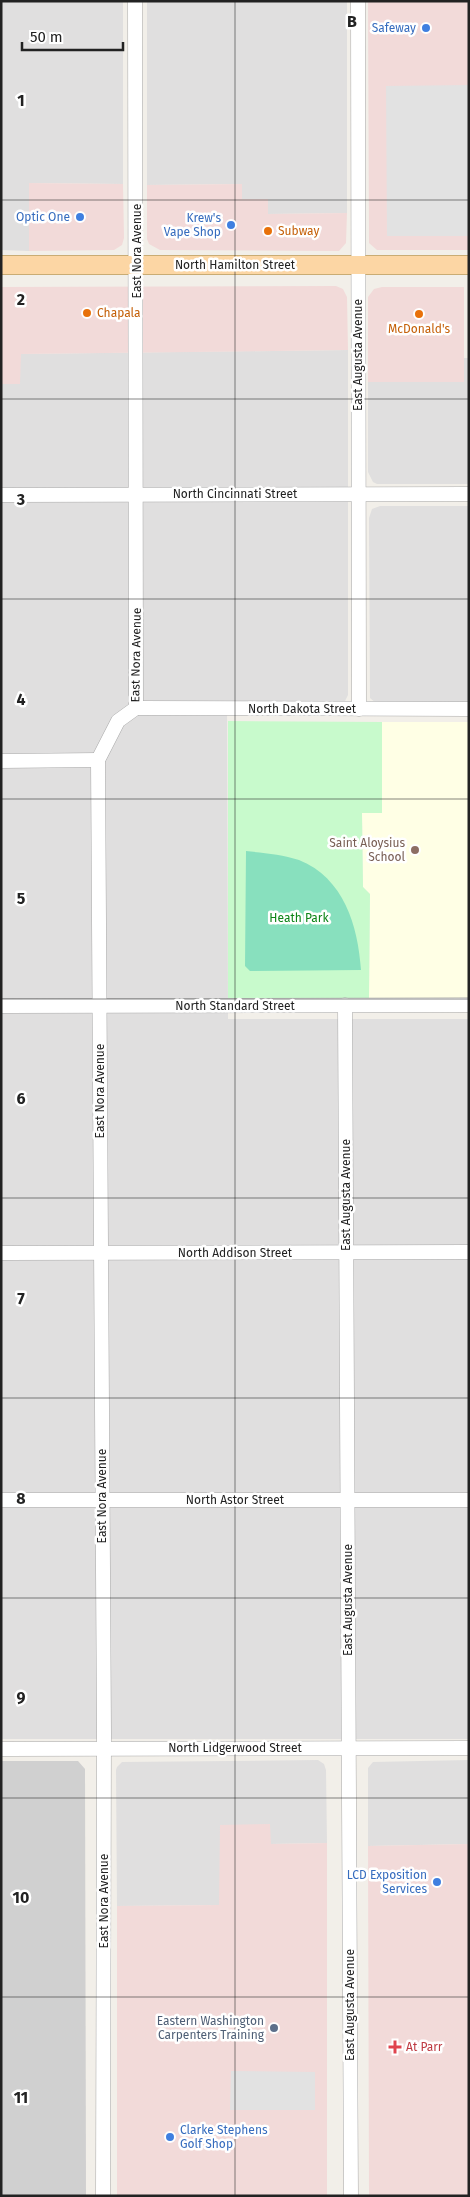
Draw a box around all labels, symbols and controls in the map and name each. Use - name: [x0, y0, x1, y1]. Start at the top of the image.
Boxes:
- text: B: [347, 12, 357, 31]
- scale bar: [22, 20, 124, 52]
- place label: Safeway: [372, 21, 416, 35]
- marker: Safeway: [420, 22, 432, 34]
- text: 50 m: [30, 28, 63, 46]
- text: 1: [17, 91, 25, 110]
- street label: East Nora Avenue: [130, 204, 144, 298]
- place label: Optic One: [16, 210, 70, 224]
- marker: Optic One: [74, 211, 86, 223]
- place label: Krew's Vape Shop: [164, 211, 221, 239]
- marker: Krew's Vape Shop: [225, 219, 237, 231]
- place label: Subway: [278, 224, 319, 238]
- marker: Subway: [262, 225, 274, 237]
- street label: North Hamilton Street: [175, 258, 296, 272]
- text: 2: [17, 290, 25, 309]
- street label: East Augusta Avenue: [351, 299, 365, 411]
- place label: Chapala: [97, 306, 141, 320]
- marker: Chapala: [81, 307, 93, 319]
- marker: McDonald's: [413, 308, 425, 320]
- place label: McDonald's: [388, 322, 450, 336]
- street label: North Cincinnati Street: [173, 487, 298, 501]
- text: 3: [16, 490, 25, 509]
- street label: East Nora Avenue: [128, 608, 144, 702]
- text: 4: [16, 690, 26, 709]
- street label: North Dakota Street: [248, 702, 357, 716]
- place label: Saint Aloysius School: [329, 836, 405, 864]
- marker: Saint Aloysius School: [409, 844, 421, 856]
- text: 5: [17, 889, 26, 908]
- park label: Heath Park: [269, 911, 329, 925]
- street label: North Standard Street: [175, 999, 295, 1013]
- street label: East Nora Avenue: [93, 1044, 107, 1138]
- text: 6: [16, 1089, 26, 1108]
- street label: East Augusta Avenue: [339, 1139, 353, 1251]
- street label: North Addison Street: [178, 1246, 293, 1260]
- text: 7: [17, 1289, 25, 1308]
- street label: East Nora Avenue: [95, 1449, 109, 1543]
- text: 8: [16, 1489, 26, 1508]
- street label: North Astor Street: [186, 1493, 285, 1507]
- street label: East Augusta Avenue: [341, 1544, 355, 1656]
- text: 9: [17, 1688, 26, 1707]
- street label: North Lidgerwood Street: [168, 1741, 303, 1755]
- street label: East Nora Avenue: [97, 1854, 111, 1948]
- place label: LCD Exposition Services: [347, 1868, 427, 1896]
- marker: LCD Exposition Services: [431, 1876, 443, 1888]
- text: 10: [13, 1888, 29, 1907]
- street label: East Augusta Avenue: [343, 1949, 357, 2061]
- place label: Eastern Washington Carpenters Training: [157, 2014, 265, 2042]
- marker: Eastern Washington Carpenters Training: [268, 2022, 280, 2034]
- marker: At Parr: [388, 2040, 402, 2054]
- place label: At Parr: [406, 2040, 443, 2054]
- text: 11: [14, 2088, 28, 2107]
- place label: Clarke Stephens Golf Shop: [180, 2123, 268, 2151]
- marker: Clarke Stephens Golf Shop: [164, 2131, 176, 2143]

